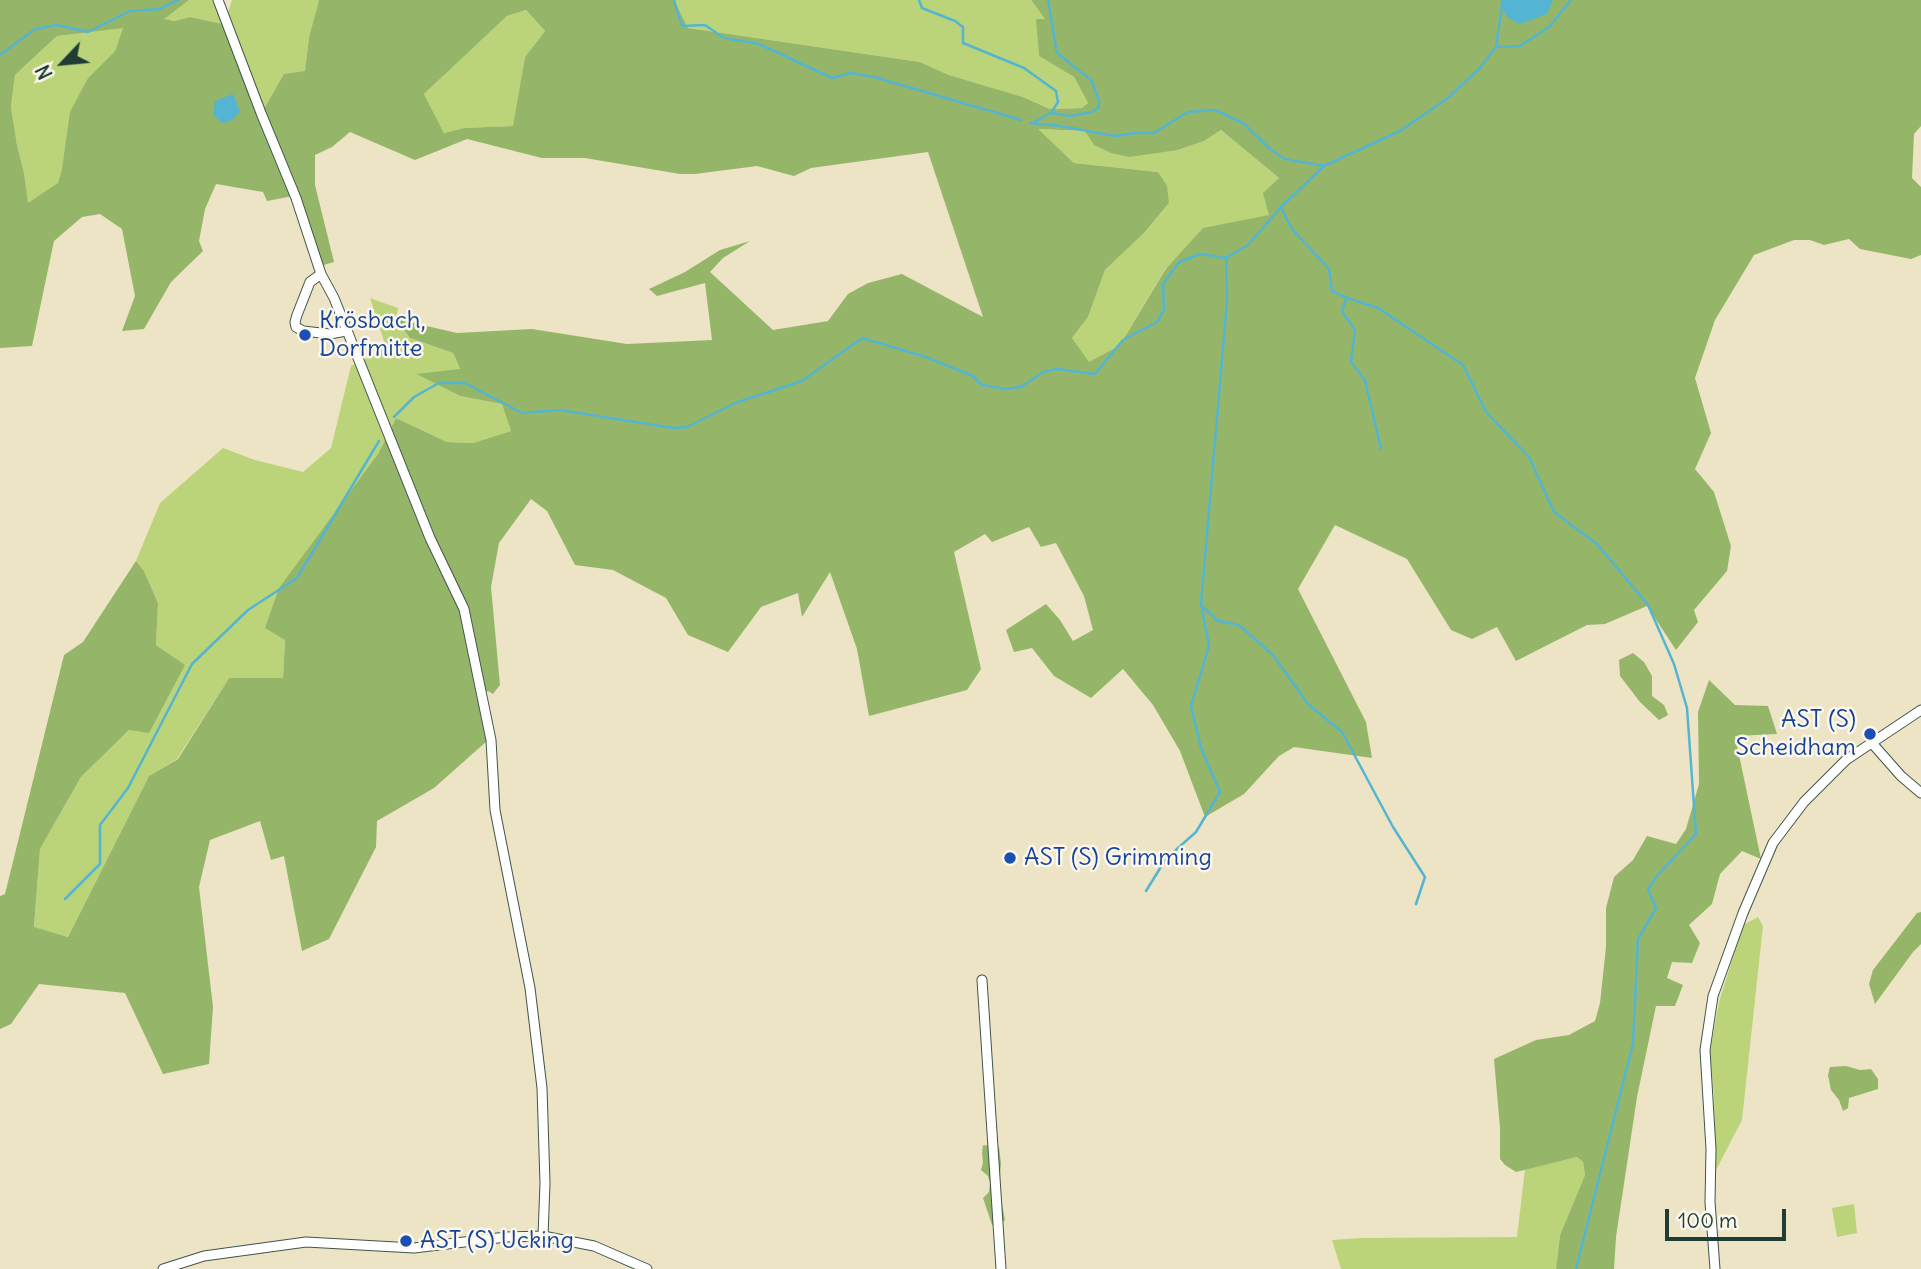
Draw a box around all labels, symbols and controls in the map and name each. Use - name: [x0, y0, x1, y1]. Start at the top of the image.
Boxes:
- north arrow: [28, 28, 98, 98]
- text: N: [30, 61, 58, 83]
- place label: Krösbach, Dorfmitte: [319, 307, 426, 363]
- marker: Krösbach, Dorfmitte: [297, 327, 313, 343]
- place label: AST (S) Scheidham: [1736, 706, 1856, 762]
- marker: AST (S) Scheidham: [1862, 726, 1878, 742]
- place label: AST (S) Grimming: [1024, 844, 1212, 872]
- marker: AST (S) Grimming: [1002, 850, 1018, 866]
- scale bar: [1669, 1196, 1790, 1240]
- text: 100 m: [1678, 1207, 1737, 1234]
- place label: AST (S) Ucking: [420, 1227, 574, 1255]
- marker: AST (S) Ucking: [398, 1233, 414, 1249]

